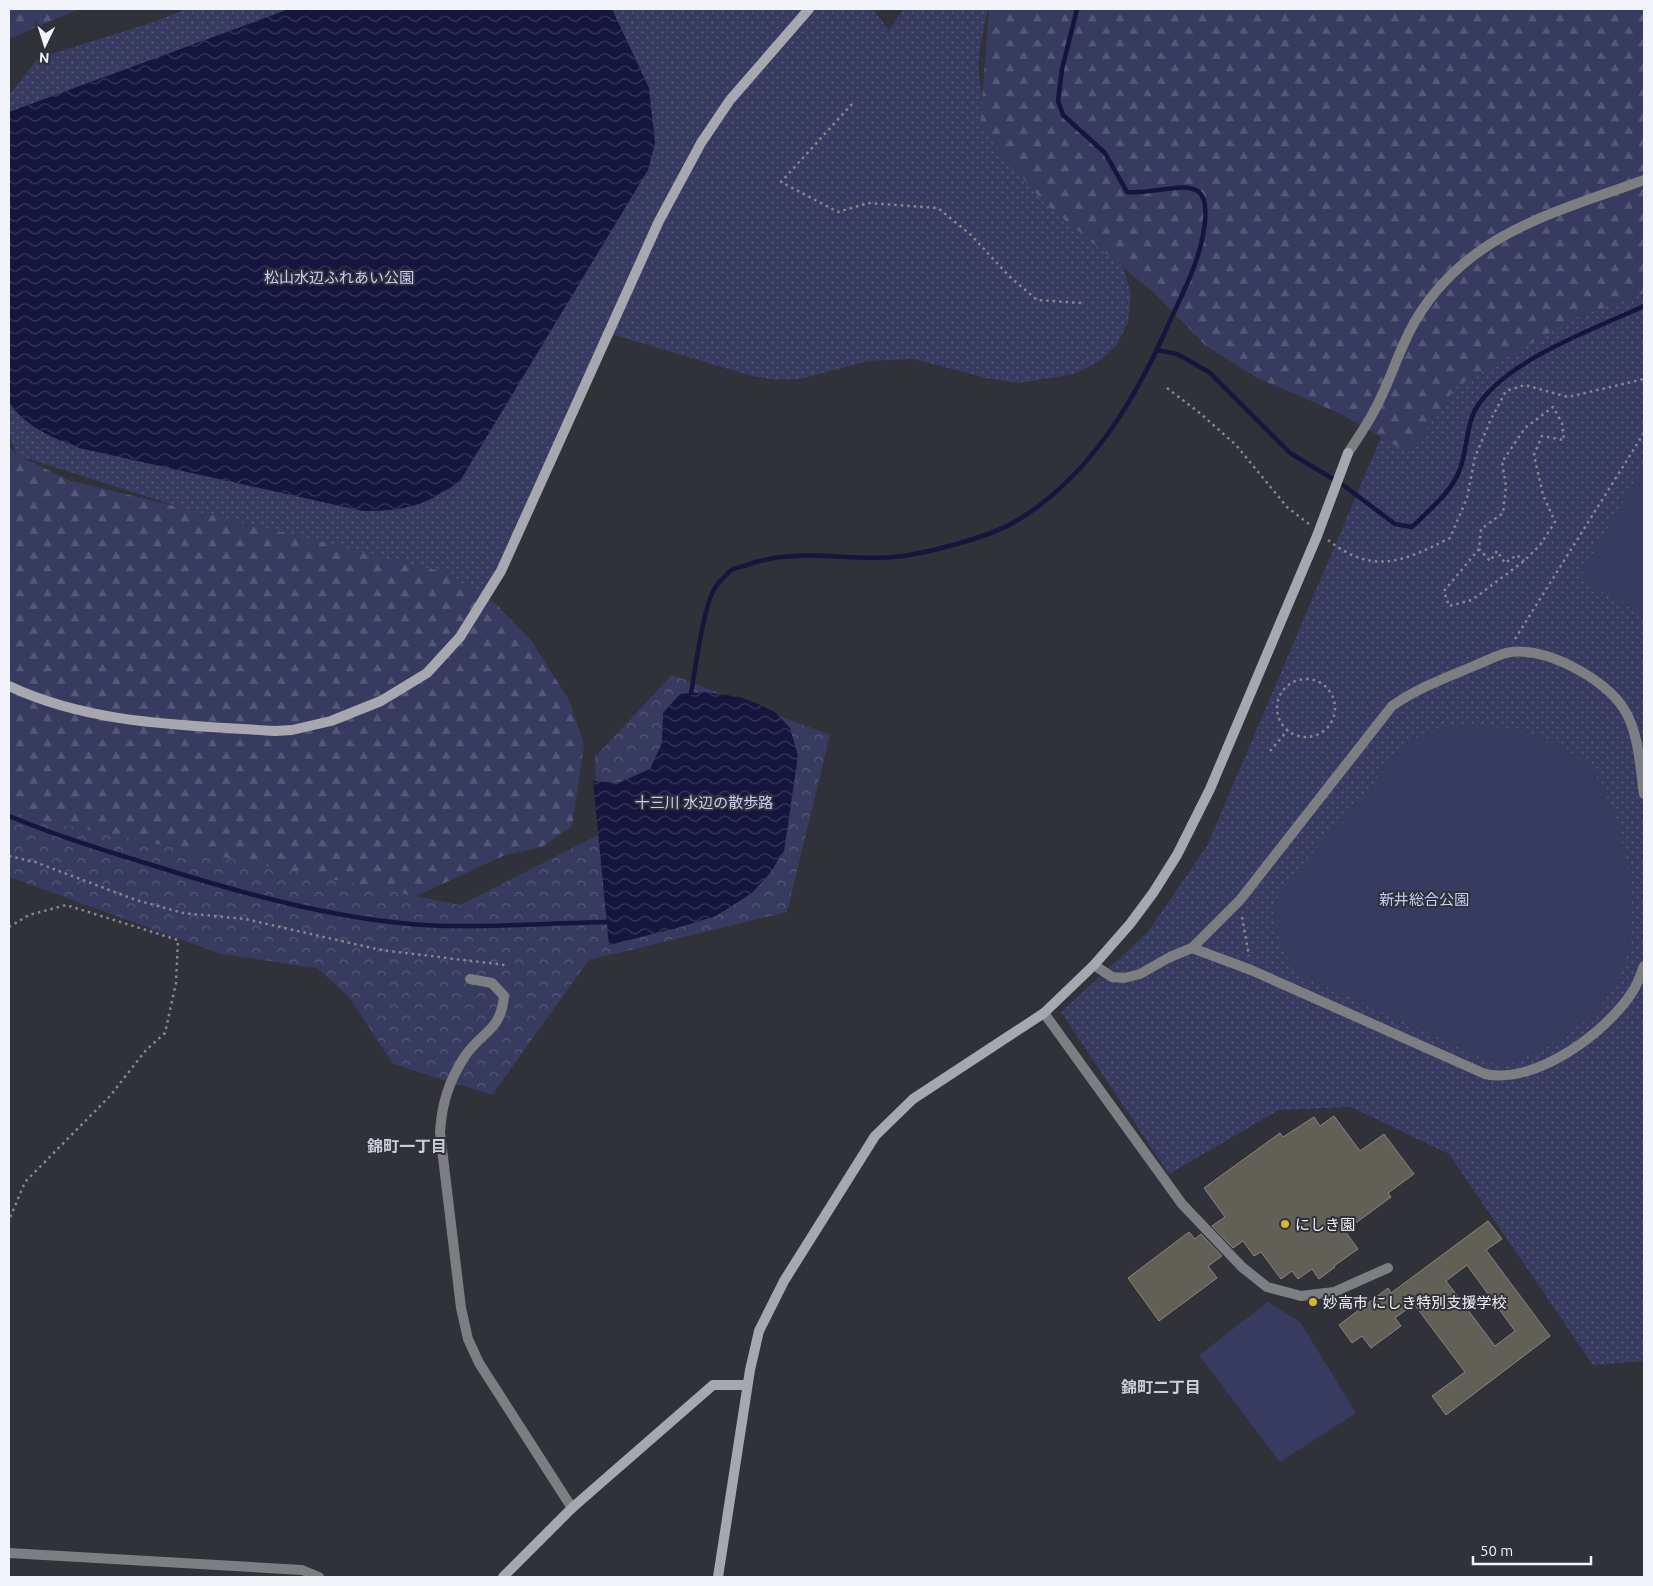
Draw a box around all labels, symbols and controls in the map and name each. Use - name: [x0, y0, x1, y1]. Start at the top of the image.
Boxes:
- north arrow: [20, 20, 70, 70]
- text: N: [38, 50, 50, 66]
- park label: 松山水辺ふれあい公園: [264, 269, 414, 286]
- park label: 十三川 水辺の散歩路: [635, 794, 773, 811]
- park label: 新井総合公園: [1379, 891, 1469, 908]
- district label: 錦町一丁目: [367, 1137, 447, 1155]
- place label: にしき園: [1295, 1216, 1355, 1233]
- marker: にしき園: [1279, 1218, 1291, 1230]
- place label: 妙高市 にしき特別支援学校: [1323, 1294, 1506, 1311]
- marker: 妙高市 にしき特別支援学校: [1307, 1296, 1319, 1308]
- district label: 錦町二丁目: [1121, 1378, 1201, 1396]
- scale bar: [1473, 1534, 1590, 1566]
- text: 50 m: [1480, 1542, 1513, 1559]

